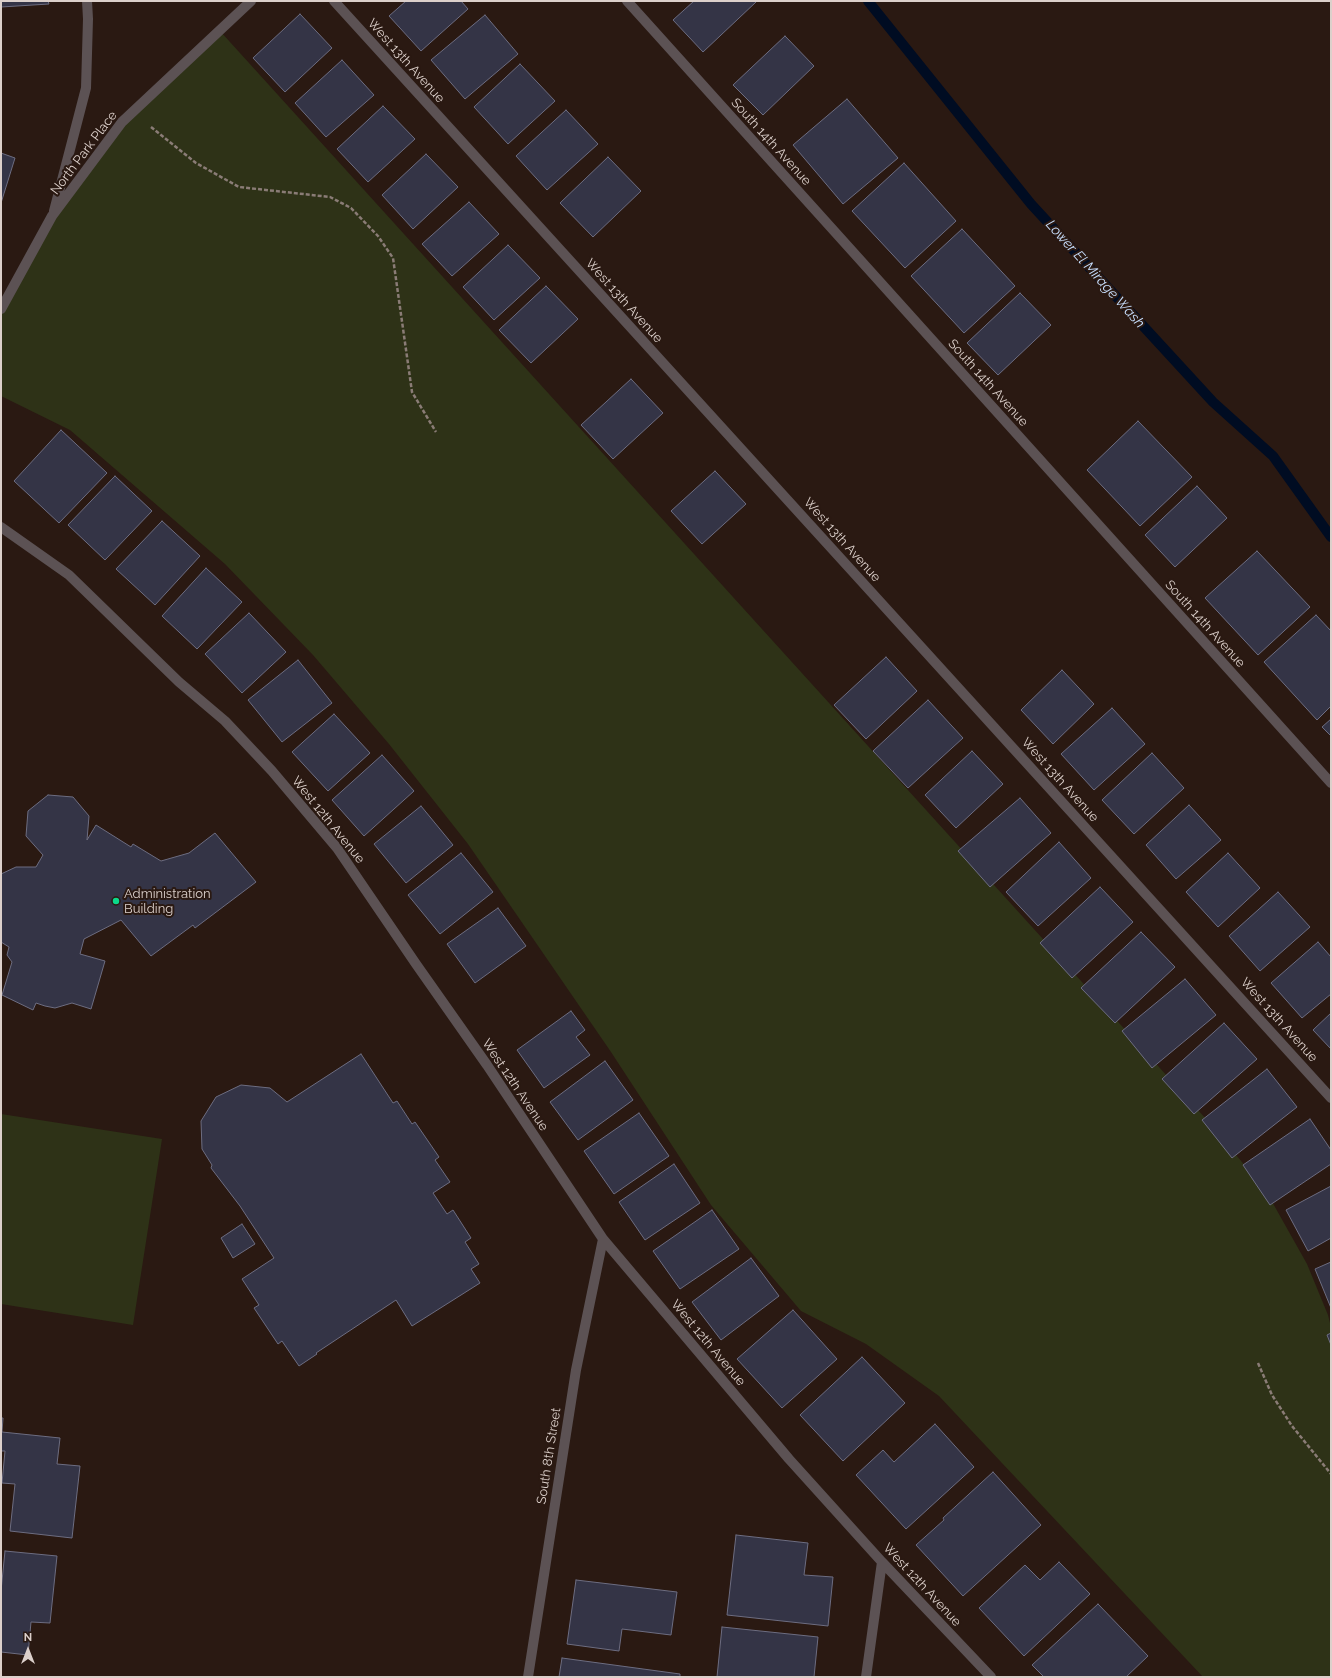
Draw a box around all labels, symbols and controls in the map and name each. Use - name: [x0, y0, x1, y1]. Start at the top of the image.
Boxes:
- street label: West 13th Avenue: [364, 16, 448, 106]
- street label: South 14th Avenue: [728, 95, 814, 189]
- street label: North Park Place: [47, 108, 121, 198]
- water label: Lower El Mirage Wash: [1042, 216, 1148, 332]
- street label: West 13th Avenue: [582, 256, 666, 346]
- street label: South 14th Avenue: [945, 336, 1031, 430]
- street label: West 13th Avenue: [800, 495, 884, 585]
- street label: South 14th Avenue: [1162, 577, 1248, 671]
- street label: West 13th Avenue: [1018, 735, 1102, 825]
- street label: West 12th Avenue: [288, 773, 368, 867]
- place label: Administration Building: [124, 886, 211, 917]
- marker: Administration Building: [111, 896, 121, 906]
- street label: West 13th Avenue: [1237, 975, 1321, 1065]
- street label: West 12th Avenue: [478, 1036, 552, 1134]
- street label: West 12th Avenue: [667, 1297, 749, 1389]
- street label: South 8th Street: [534, 1407, 564, 1505]
- street label: West 12th Avenue: [880, 1540, 964, 1630]
- north arrow: [8, 1630, 48, 1670]
- text: N: [24, 1631, 32, 1644]

